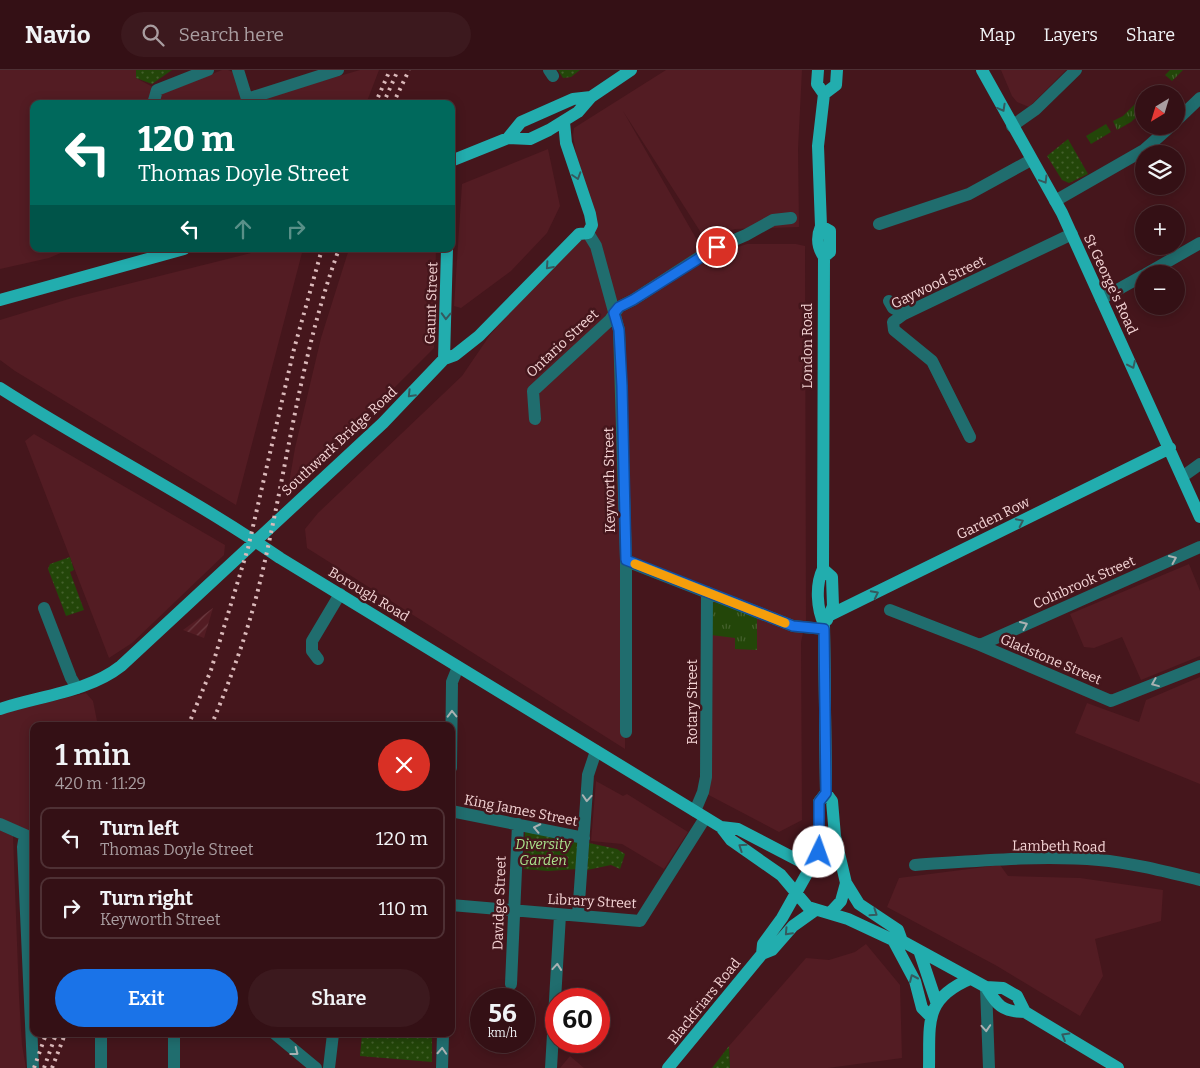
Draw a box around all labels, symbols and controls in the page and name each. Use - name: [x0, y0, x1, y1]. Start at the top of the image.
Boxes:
- search box: [121, 12, 471, 57]
- text: Navio: [25, 21, 91, 49]
- icon: search: [139, 21, 167, 49]
- text: Search here: [179, 23, 284, 46]
- text: Map: [979, 24, 1015, 46]
- text: Layers: [1043, 24, 1098, 46]
- text: Share: [1126, 24, 1175, 46]
- north arrow: [1135, 85, 1185, 135]
- map controls: [1135, 85, 1185, 315]
- one-way arrow: [996, 103, 1006, 112]
- text: 120 m: [138, 118, 235, 160]
- icon: left: [55, 120, 120, 185]
- button: layers: [1135, 145, 1185, 195]
- text: Thomas Doyle Street: [138, 160, 349, 187]
- one-way arrow: [571, 172, 581, 180]
- one-way arrow: [1037, 175, 1047, 184]
- button: +: [1135, 205, 1185, 255]
- icon: left: [176, 215, 204, 243]
- icon: ahead: [229, 215, 257, 243]
- icon: right: [282, 215, 310, 243]
- pin: [696, 226, 738, 268]
- street label: St George's Road: [1080, 232, 1141, 337]
- icon: arrive: [703, 233, 731, 261]
- street label: Gaywood Street: [888, 252, 988, 313]
- street label: Gaunt Street: [422, 261, 441, 345]
- one-way arrow: [545, 261, 554, 270]
- button: −: [1135, 265, 1185, 315]
- street label: London Road: [799, 303, 816, 389]
- street label: Ontario Street: [523, 306, 602, 381]
- one-way arrow: [440, 312, 451, 320]
- one-way arrow: [1125, 360, 1136, 369]
- street label: Southwark Bridge Road: [278, 383, 401, 499]
- one-way arrow: [408, 389, 417, 398]
- street label: Keyworth Street: [600, 427, 619, 533]
- street label: Garden Row: [954, 493, 1033, 543]
- one-way arrow: [1015, 518, 1024, 528]
- street label: Colnbrook Street: [1031, 552, 1138, 613]
- one-way arrow: [1167, 555, 1176, 565]
- street label: Borough Road: [325, 564, 412, 625]
- one-way arrow: [869, 590, 878, 600]
- one-way arrow: [1019, 620, 1028, 631]
- street label: Gladstone Street: [998, 630, 1104, 688]
- street label: Rotary Street: [684, 659, 701, 745]
- one-way arrow: [1151, 677, 1160, 688]
- one-way arrow: [447, 709, 457, 717]
- text: 1 min: [55, 737, 130, 773]
- button: close: [378, 739, 430, 791]
- text: 420 m · 11:29: [55, 774, 146, 793]
- street label: King James Street: [463, 791, 579, 830]
- one-way arrow: [582, 795, 593, 803]
- text: Turn left: [100, 817, 179, 840]
- one-way arrow: [532, 823, 541, 834]
- icon: left: [57, 824, 85, 852]
- position arrow: [792, 825, 844, 877]
- text: 120 m: [376, 827, 428, 850]
- park label: Diversity Garden: [515, 836, 572, 869]
- street label: Lambeth Road: [1012, 837, 1106, 856]
- text: Thomas Doyle Street: [100, 840, 254, 859]
- one-way arrow: [738, 844, 747, 853]
- street label: Davidge Street: [489, 856, 510, 951]
- text: Turn right: [100, 887, 193, 910]
- street label: Library Street: [547, 891, 637, 912]
- icon: right: [57, 894, 85, 922]
- text: 110 m: [378, 897, 428, 920]
- one-way arrow: [868, 907, 877, 916]
- text: Keyworth Street: [100, 910, 221, 929]
- one-way arrow: [785, 926, 794, 935]
- street label: Blackfriars Road: [664, 955, 744, 1048]
- one-way arrow: [551, 963, 562, 971]
- button: Exit: [55, 969, 238, 1027]
- button: Share: [248, 969, 430, 1027]
- one-way arrow: [909, 974, 920, 983]
- speed limit sign: 60: [545, 988, 610, 1053]
- text: 56: [488, 999, 517, 1029]
- one-way arrow: [980, 1024, 991, 1032]
- text: km/h: [488, 1026, 517, 1040]
- one-way arrow: [1061, 1033, 1070, 1043]
- one-way arrow: [289, 1046, 298, 1054]
- one-way arrow: [437, 1047, 448, 1055]

